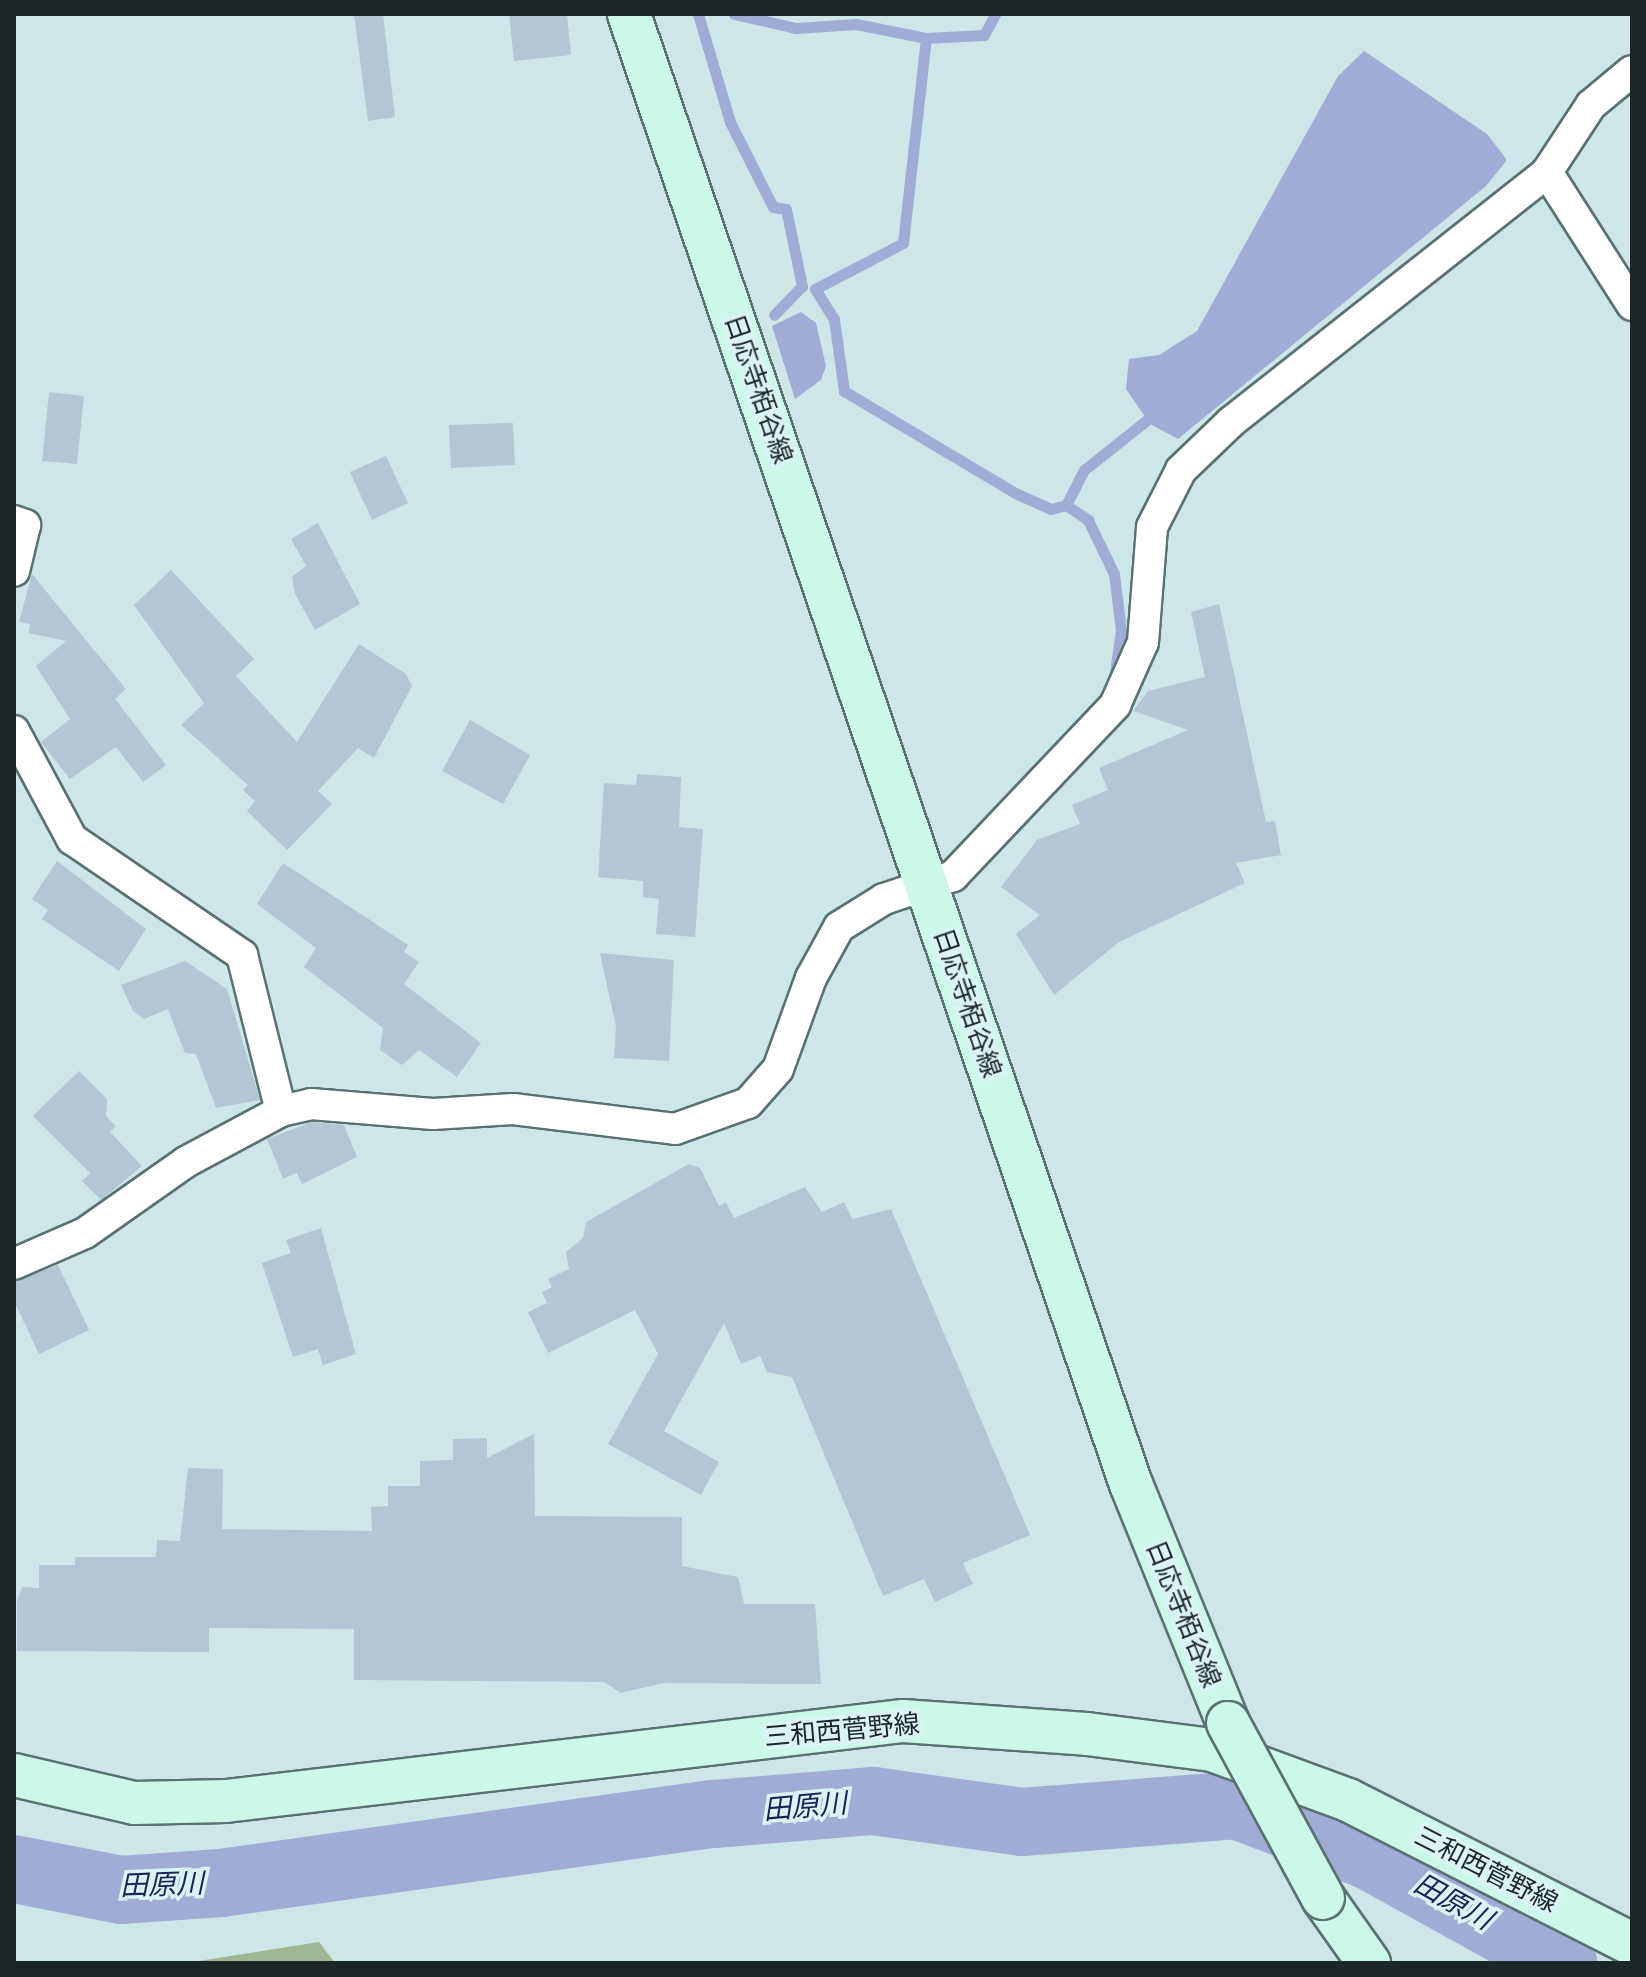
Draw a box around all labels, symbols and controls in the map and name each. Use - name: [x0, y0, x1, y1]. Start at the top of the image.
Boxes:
- street label: 日応寺栢谷線: [718, 310, 798, 468]
- street label: 日応寺栢谷線: [927, 924, 1007, 1082]
- street label: 日応寺栢谷線: [1139, 1536, 1227, 1692]
- street label: 三和西菅野線: [763, 1709, 921, 1753]
- water label: 田原川: [762, 1787, 848, 1827]
- street label: 三和西菅野線: [1409, 1821, 1563, 1919]
- water label: 田原川: [119, 1867, 205, 1903]
- water label: 田原川: [1408, 1867, 1498, 1937]

